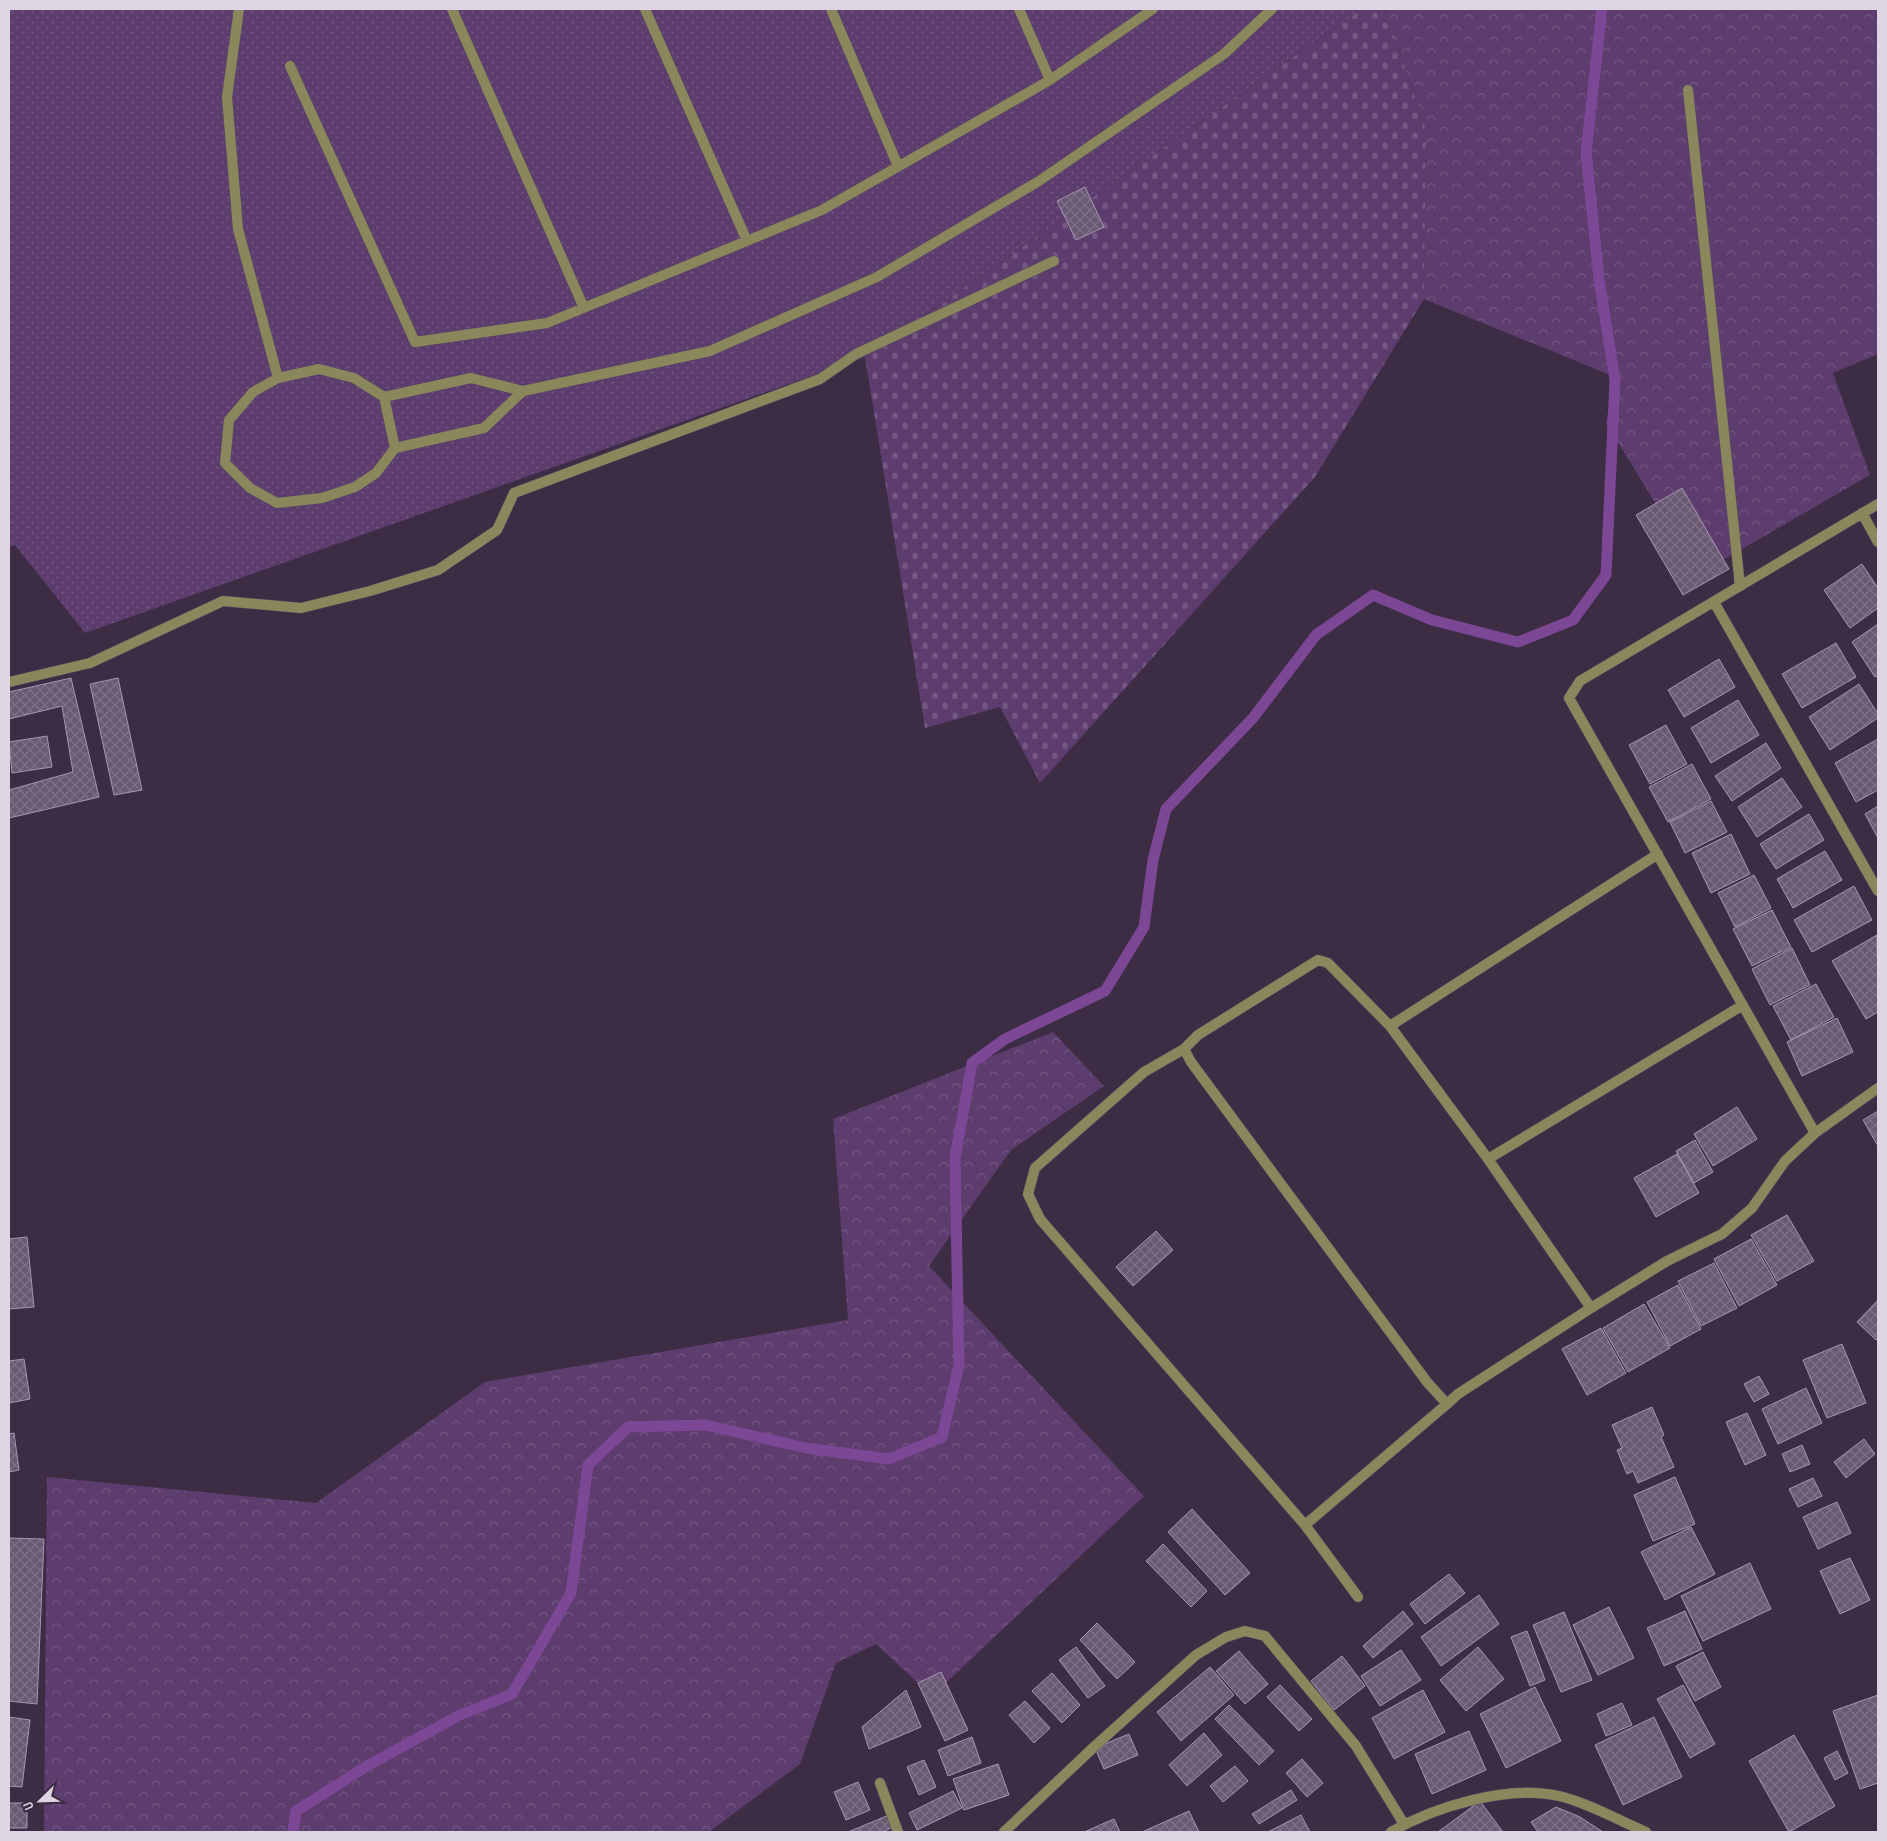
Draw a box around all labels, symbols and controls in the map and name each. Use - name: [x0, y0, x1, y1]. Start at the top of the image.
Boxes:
- north arrow: [15, 1776, 65, 1826]
- text: U: [19, 1799, 38, 1813]

